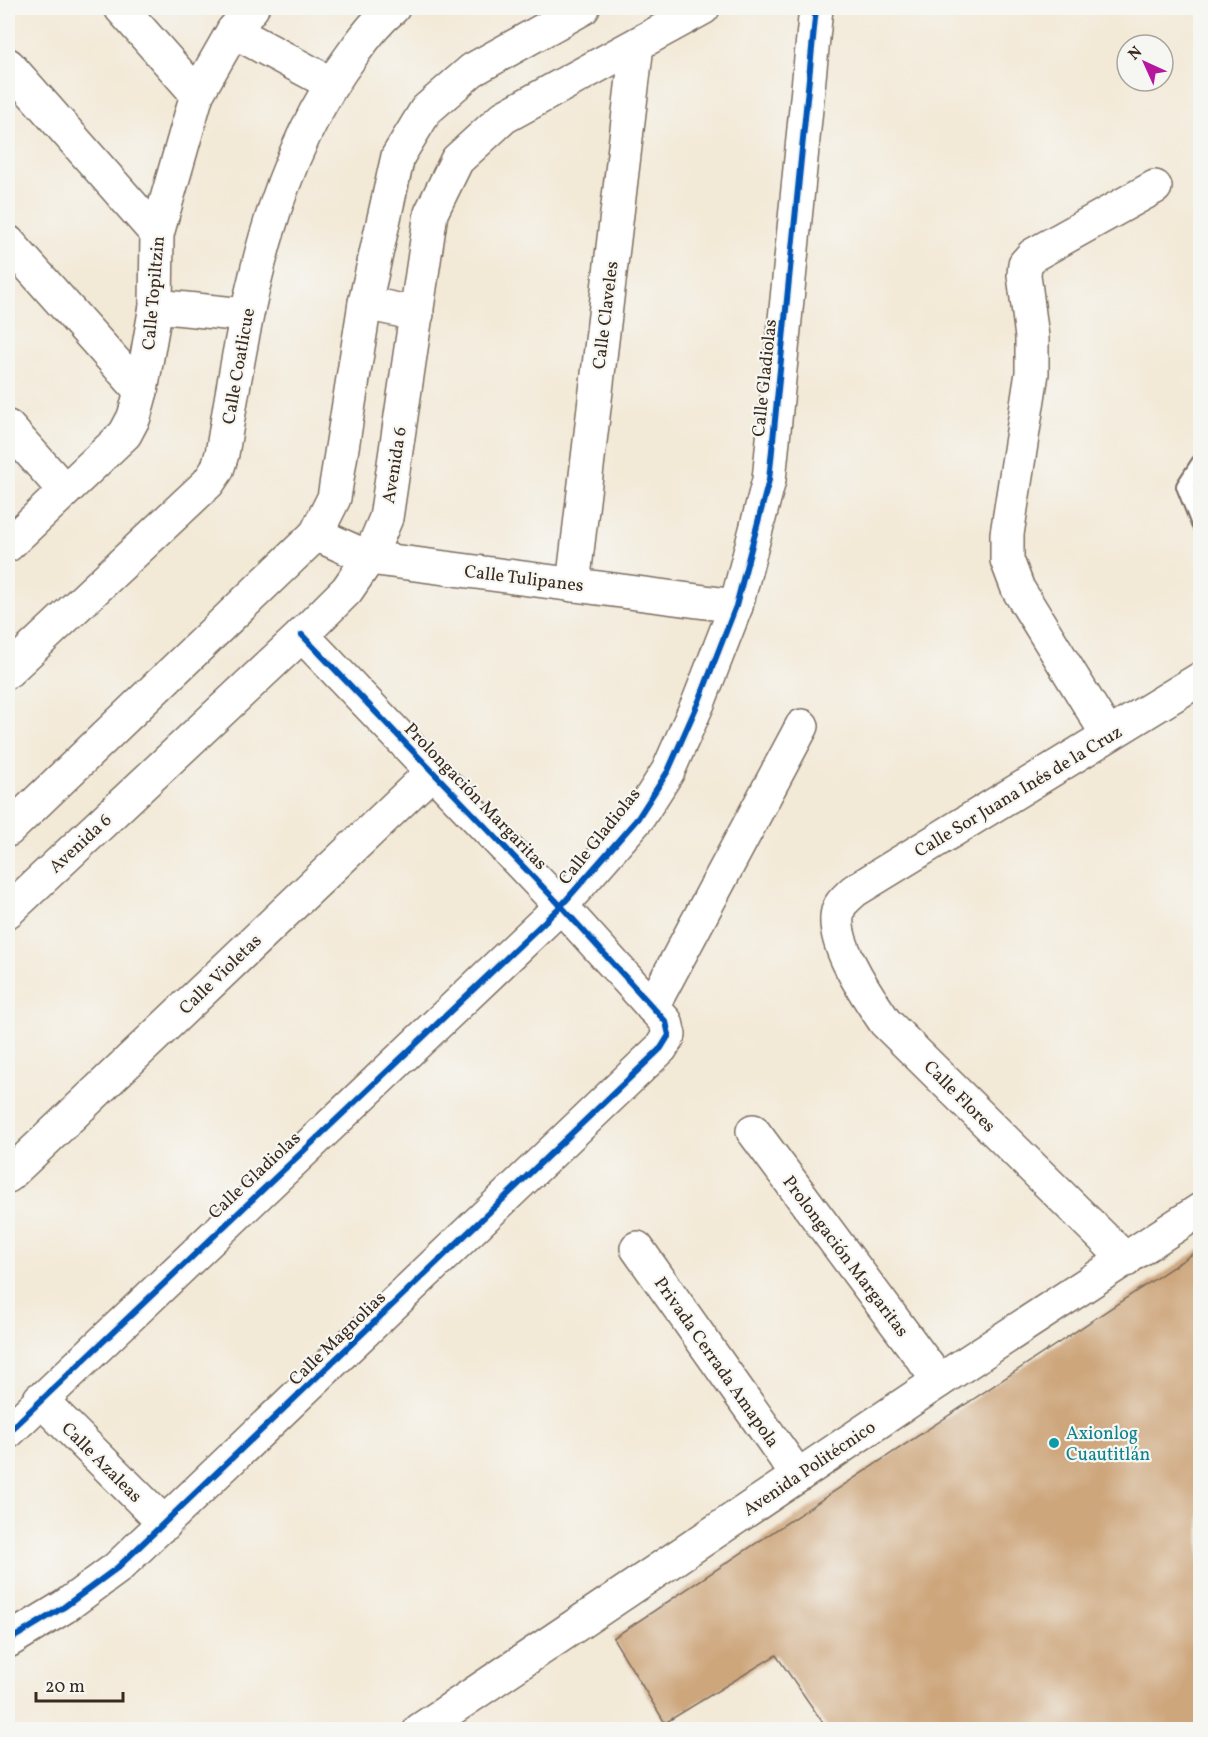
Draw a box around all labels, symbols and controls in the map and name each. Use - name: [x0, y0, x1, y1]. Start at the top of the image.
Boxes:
- north arrow: [1115, 33, 1175, 93]
- text: N: [1124, 42, 1148, 66]
- street label: Calle Topiltzin: [137, 235, 172, 351]
- street label: Calle Claveles: [587, 260, 626, 371]
- street label: Calle Coatlicue: [217, 306, 262, 426]
- street label: Calle Gladiolas: [747, 318, 784, 438]
- street label: Avenida 6: [377, 425, 414, 505]
- street label: Calle Tulipanes: [463, 560, 585, 599]
- street label: Prolongación Margaritas: [398, 718, 552, 876]
- street label: Calle Sor Juana Inés de la Cruz: [910, 720, 1127, 864]
- street label: Calle Gladiolas: [553, 783, 647, 891]
- street label: Avenida 6: [44, 809, 118, 880]
- street label: Calle Violetas: [174, 929, 268, 1021]
- street label: Calle Flores: [917, 1056, 1000, 1139]
- street label: Calle Gladiolas: [203, 1127, 307, 1226]
- street label: Prolongación Margaritas: [776, 1171, 914, 1343]
- street label: Privada Cerrada Amapola: [647, 1272, 784, 1453]
- street label: Calle Magnolias: [284, 1286, 392, 1392]
- street label: Avenida Politécnico: [739, 1416, 881, 1523]
- street label: Calle Azaleas: [55, 1417, 147, 1509]
- place label: Axionlog Cuautitlán: [1066, 1422, 1150, 1468]
- marker: Axionlog Cuautitlán: [1047, 1436, 1061, 1450]
- scale bar: [36, 1665, 123, 1703]
- text: 20 m: [45, 1675, 85, 1700]

